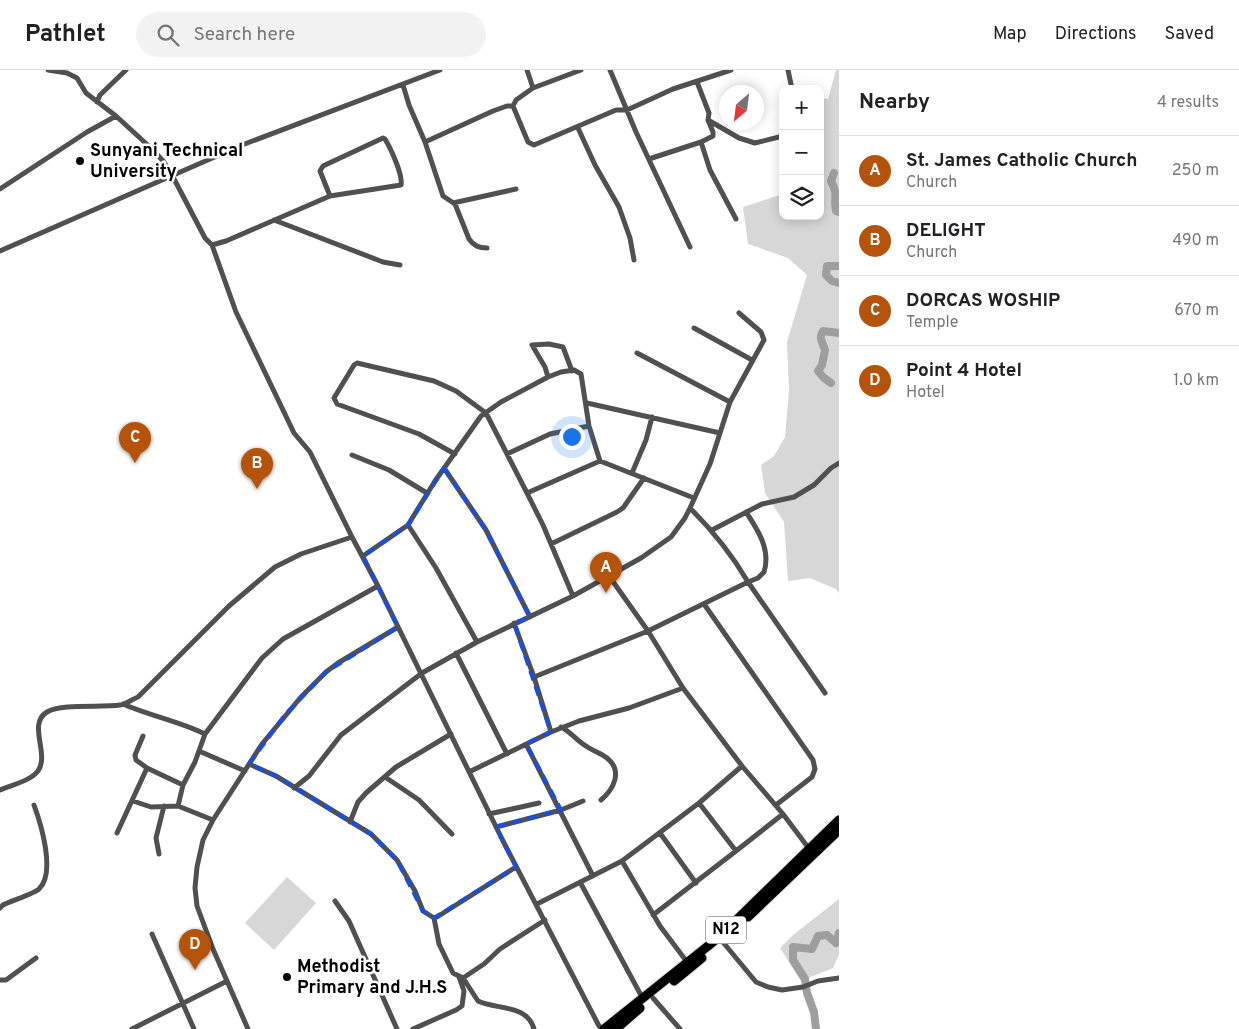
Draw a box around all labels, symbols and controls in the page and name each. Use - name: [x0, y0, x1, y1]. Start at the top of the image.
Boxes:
- search box: [136, 12, 486, 57]
- text: Pathlet: [25, 20, 106, 50]
- icon: search: [154, 21, 182, 49]
- text: Search here: [194, 23, 295, 47]
- text: Map: [993, 23, 1027, 46]
- text: Directions: [1055, 23, 1137, 46]
- text: Saved: [1165, 23, 1214, 46]
- north arrow: [719, 85, 764, 130]
- map controls: [779, 85, 824, 220]
- button: +: [779, 85, 824, 130]
- text: Nearby: [859, 89, 930, 116]
- text: 4 results: [1157, 93, 1219, 113]
- button: −: [779, 130, 824, 175]
- place label: Sunyani Technical University: [90, 140, 243, 184]
- text: St. James Catholic Church: [906, 149, 1138, 173]
- marker: Sunyani Technical University: [74, 155, 86, 167]
- text: A: [869, 161, 881, 181]
- text: 250 m: [1172, 161, 1219, 181]
- text: Church: [906, 173, 957, 193]
- button: layers: [779, 175, 824, 220]
- text: DELIGHT: [906, 219, 986, 243]
- text: B: [869, 231, 881, 251]
- text: 490 m: [1172, 231, 1219, 251]
- text: Church: [906, 243, 957, 263]
- text: DORCAS WOSHIP: [906, 289, 1060, 313]
- text: C: [870, 301, 880, 321]
- text: 670 m: [1174, 301, 1219, 321]
- text: Temple: [906, 313, 958, 333]
- text: Point 4 Hotel: [906, 359, 1022, 383]
- text: D: [869, 371, 881, 391]
- text: 1.0 km: [1173, 371, 1219, 391]
- text: Hotel: [906, 383, 945, 403]
- pin: C: [119, 422, 151, 463]
- your location: [559, 424, 585, 450]
- pin: B: [241, 448, 273, 489]
- pin: A: [590, 552, 622, 593]
- road number: N12: [706, 916, 746, 944]
- pin: D: [179, 929, 211, 970]
- place label: Methodist Primary and J.H.S: [297, 956, 447, 1000]
- marker: Methodist Primary and J.H.S: [281, 971, 293, 983]

